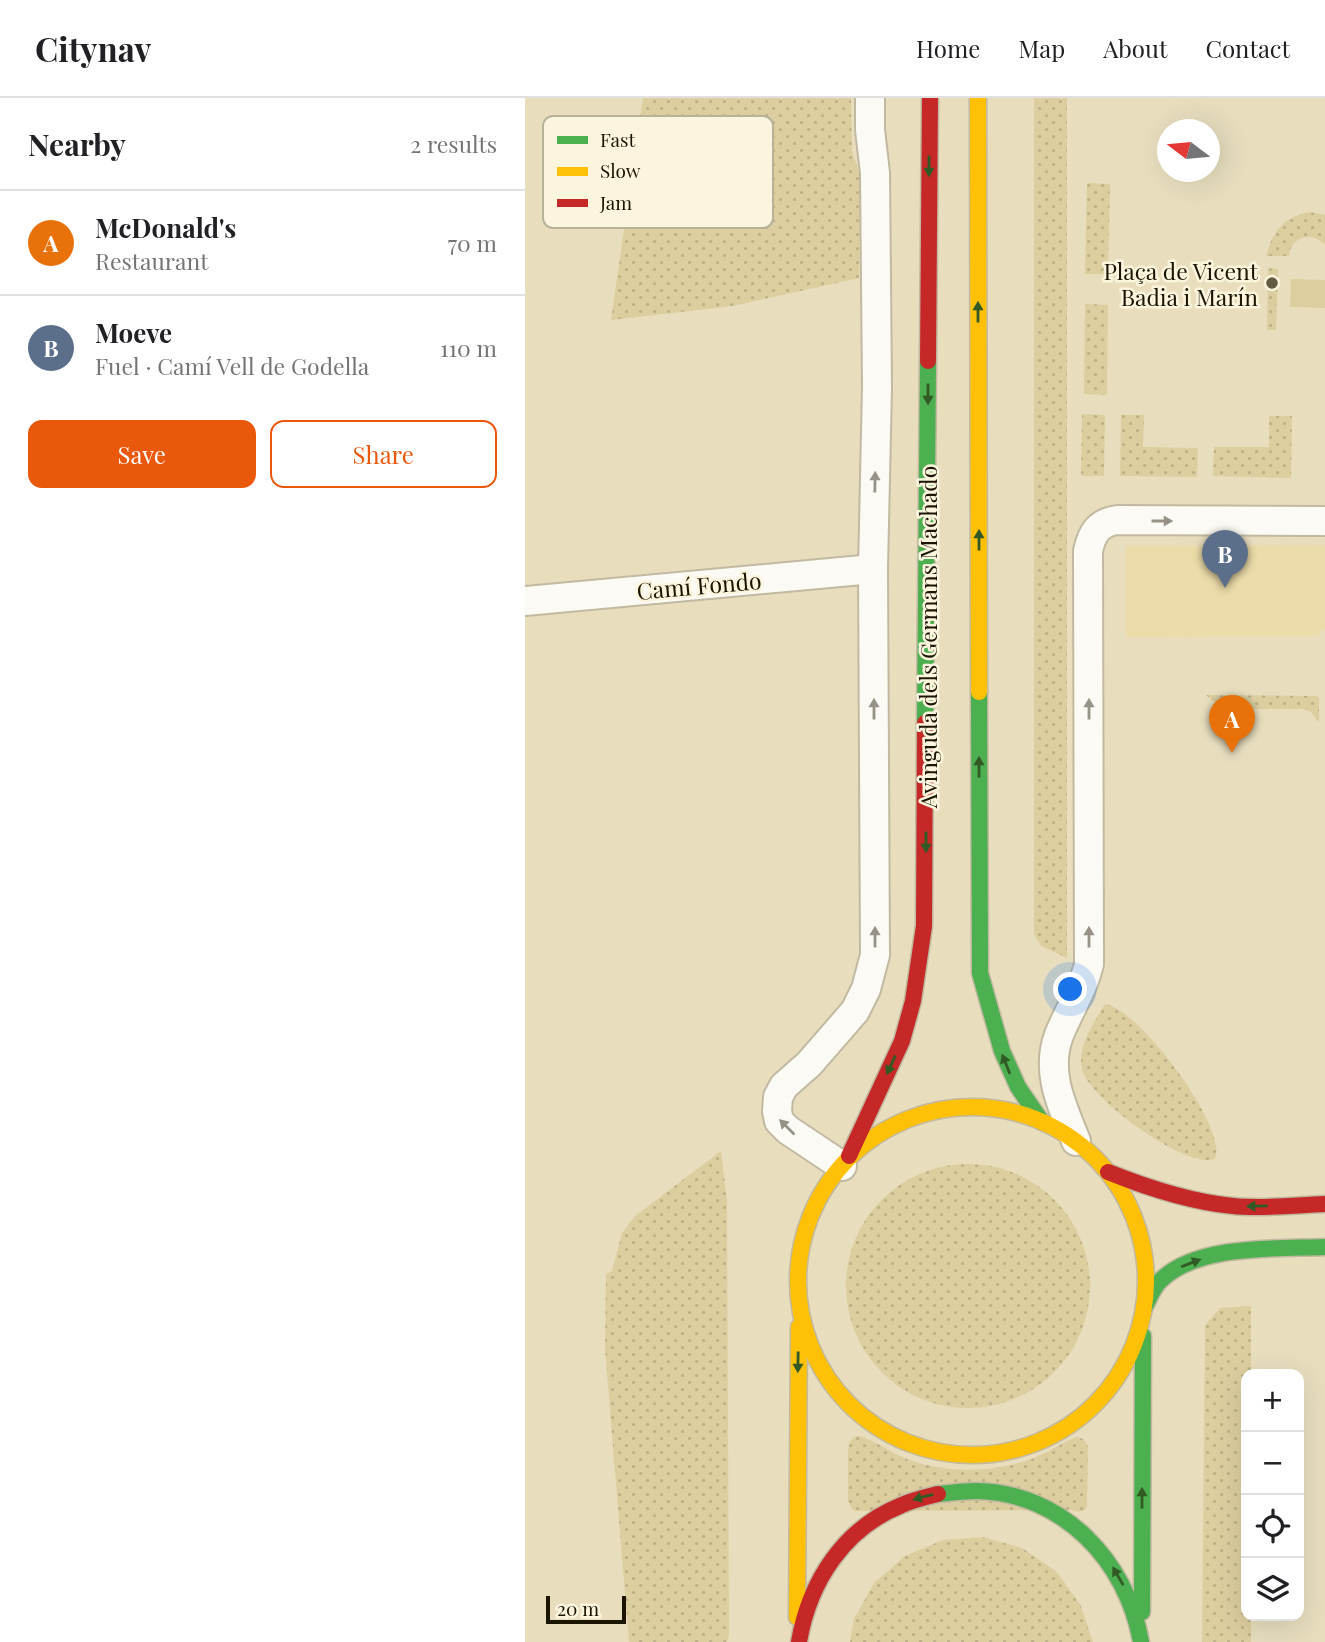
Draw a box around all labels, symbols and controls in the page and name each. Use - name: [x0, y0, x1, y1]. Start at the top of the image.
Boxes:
- text: Citynav: [35, 26, 151, 70]
- text: Home: [916, 32, 980, 64]
- text: Map: [1018, 32, 1065, 64]
- text: About: [1103, 32, 1167, 64]
- text: Contact: [1205, 32, 1290, 64]
- legend: [543, 116, 773, 228]
- north arrow: [1157, 119, 1220, 182]
- text: Nearby: [28, 124, 126, 164]
- text: Fast: [600, 126, 636, 152]
- text: 2 results: [410, 128, 497, 159]
- one-way arrow: [923, 155, 935, 177]
- text: Slow: [600, 157, 641, 183]
- text: Jam: [599, 189, 632, 215]
- text: McDonald's: [95, 210, 236, 245]
- text: A: [43, 227, 59, 258]
- text: 70 m: [448, 227, 497, 258]
- text: Restaurant: [95, 245, 208, 276]
- place label: Plaça de Vicent Badia i Marín: [1103, 255, 1259, 312]
- marker: Plaça de Vicent Badia i Marín: [1264, 275, 1280, 291]
- one-way arrow: [972, 301, 984, 323]
- text: Moeve: [95, 315, 172, 350]
- text: B: [43, 332, 59, 363]
- text: 110 m: [440, 332, 497, 363]
- text: Fuel · Camí Vell de Godella: [95, 350, 369, 381]
- one-way arrow: [922, 383, 934, 405]
- button: Save: [28, 420, 256, 488]
- button: Share: [270, 420, 497, 488]
- street label: Avinguda dels Germans Machado: [912, 466, 943, 809]
- one-way arrow: [869, 471, 881, 493]
- one-way arrow: [1152, 515, 1174, 527]
- one-way arrow: [973, 528, 985, 550]
- pin: B: [1202, 530, 1248, 588]
- street label: Camí Fondo: [635, 564, 763, 606]
- pin: A: [1209, 695, 1255, 753]
- one-way arrow: [868, 698, 880, 720]
- one-way arrow: [1083, 698, 1095, 720]
- one-way arrow: [973, 756, 985, 778]
- one-way arrow: [920, 831, 932, 853]
- one-way arrow: [1083, 925, 1095, 947]
- one-way arrow: [869, 926, 881, 948]
- your location: [1053, 972, 1087, 1006]
- one-way arrow: [885, 1054, 896, 1075]
- one-way arrow: [1000, 1054, 1011, 1075]
- one-way arrow: [779, 1118, 796, 1135]
- one-way arrow: [1246, 1200, 1268, 1211]
- one-way arrow: [1181, 1258, 1202, 1269]
- one-way arrow: [792, 1351, 804, 1373]
- map controls: [1241, 1369, 1304, 1621]
- button: +: [1241, 1369, 1304, 1432]
- button: −: [1241, 1432, 1304, 1495]
- one-way arrow: [1136, 1486, 1148, 1508]
- one-way arrow: [912, 1492, 934, 1503]
- button: locate: [1241, 1495, 1304, 1558]
- button: layers: [1241, 1558, 1304, 1621]
- one-way arrow: [1112, 1566, 1124, 1585]
- scale bar: [546, 1593, 627, 1625]
- text: 20 m: [557, 1595, 599, 1621]

